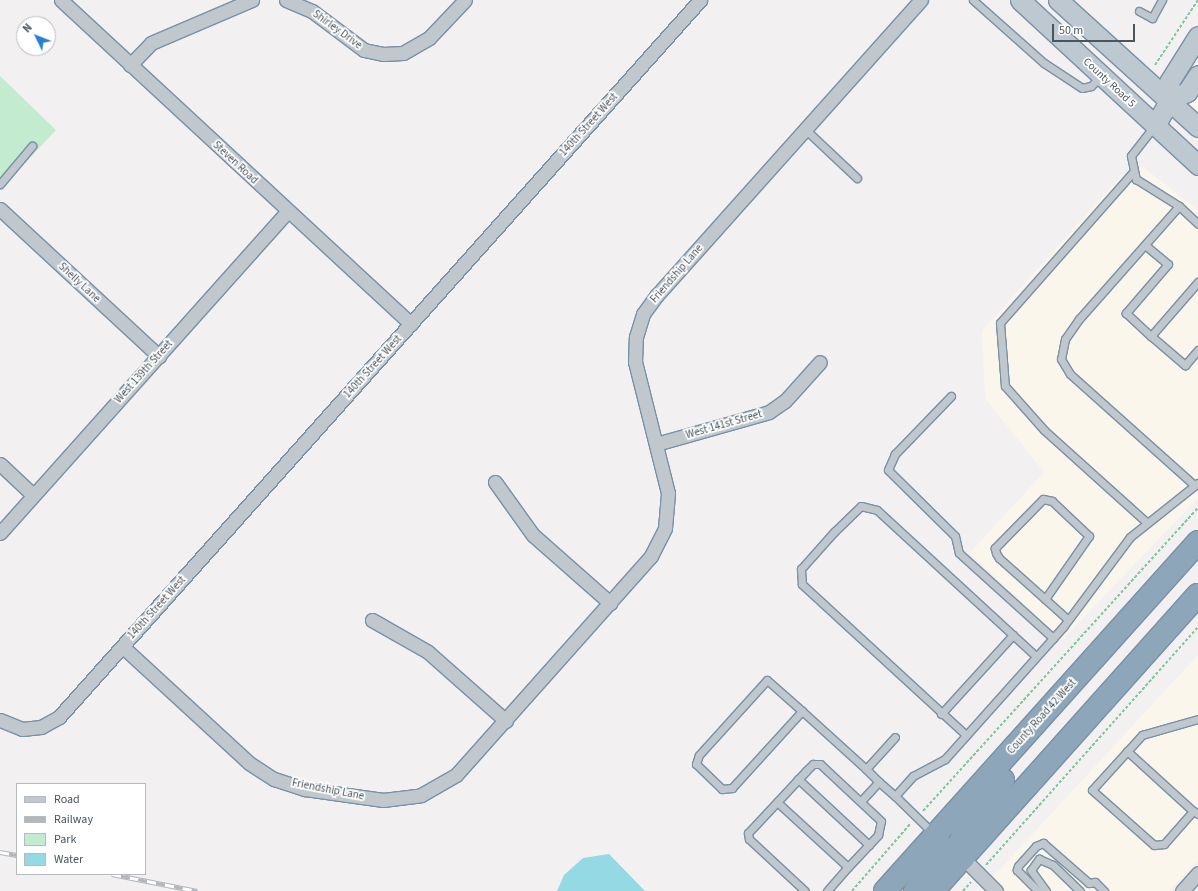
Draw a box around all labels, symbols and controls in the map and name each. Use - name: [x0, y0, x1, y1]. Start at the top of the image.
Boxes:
- street label: Shirley Drive: [310, 8, 364, 52]
- north arrow: [16, 16, 56, 56]
- scale bar: [1054, 16, 1137, 42]
- text: N: [20, 20, 36, 36]
- text: 50 m: [1059, 22, 1083, 39]
- street label: County Road 5: [1080, 55, 1138, 111]
- street label: 140th Street West: [557, 91, 621, 159]
- street label: Steven Road: [210, 139, 260, 187]
- street label: Friendship Lane: [648, 242, 706, 306]
- street label: Shelly Lane: [55, 260, 103, 306]
- street label: 140th Street West: [341, 333, 405, 401]
- street label: West 139th Street: [112, 338, 176, 406]
- street label: West 141st Street: [684, 408, 764, 442]
- street label: 140th Street West: [125, 574, 189, 642]
- street label: County Road 42 West: [1005, 677, 1079, 757]
- street label: Friendship Lane: [291, 777, 365, 803]
- legend: [16, 783, 146, 875]
- text: Road: [54, 791, 80, 808]
- text: Railway: [54, 811, 93, 828]
- text: Park: [54, 831, 76, 848]
- text: Water: [54, 851, 83, 868]

